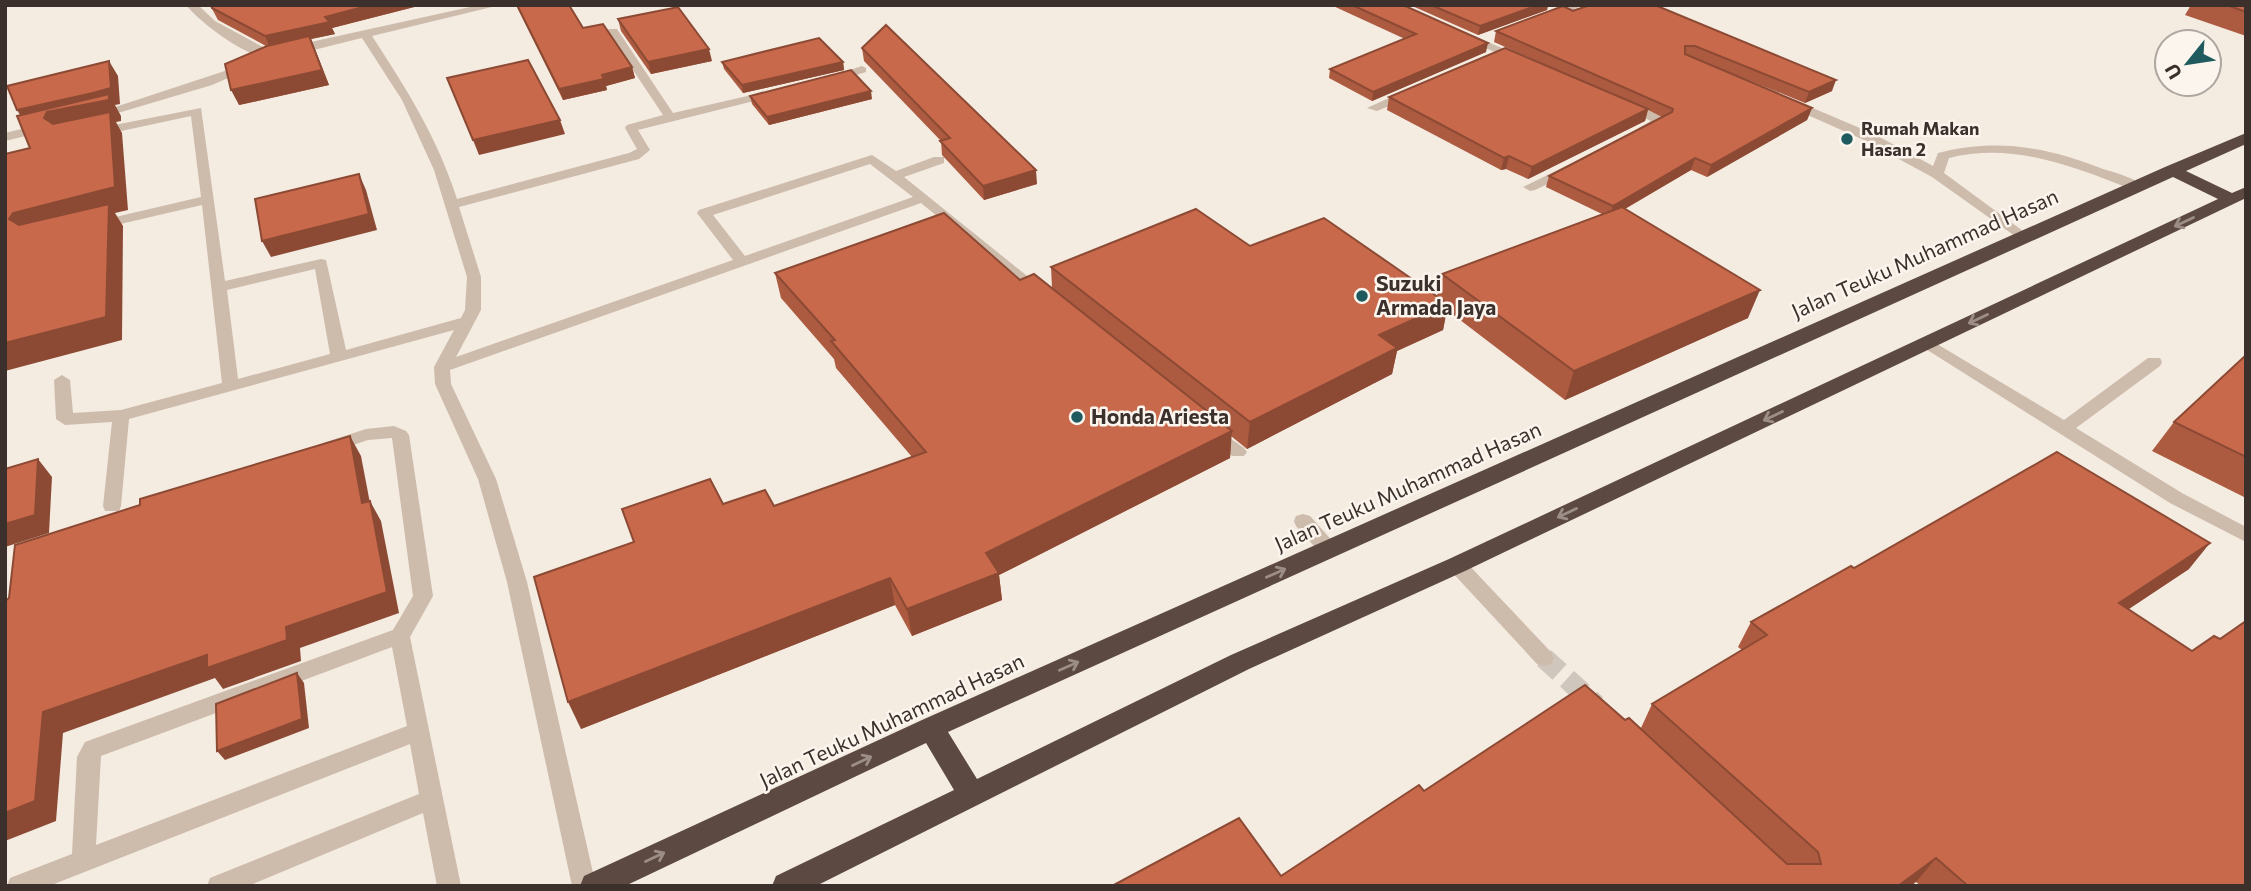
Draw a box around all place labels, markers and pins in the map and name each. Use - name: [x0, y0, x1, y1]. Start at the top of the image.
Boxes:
- place label: Rumah Makan Hasan 2: [1861, 117, 1979, 160]
- marker: Rumah Makan Hasan 2: [1839, 131, 1855, 147]
- place label: Suzuki Armada Jaya: [1376, 270, 1496, 319]
- marker: Suzuki Armada Jaya: [1354, 288, 1370, 304]
- place label: Honda Ariesta: [1091, 403, 1229, 428]
- marker: Honda Ariesta: [1069, 409, 1085, 425]

